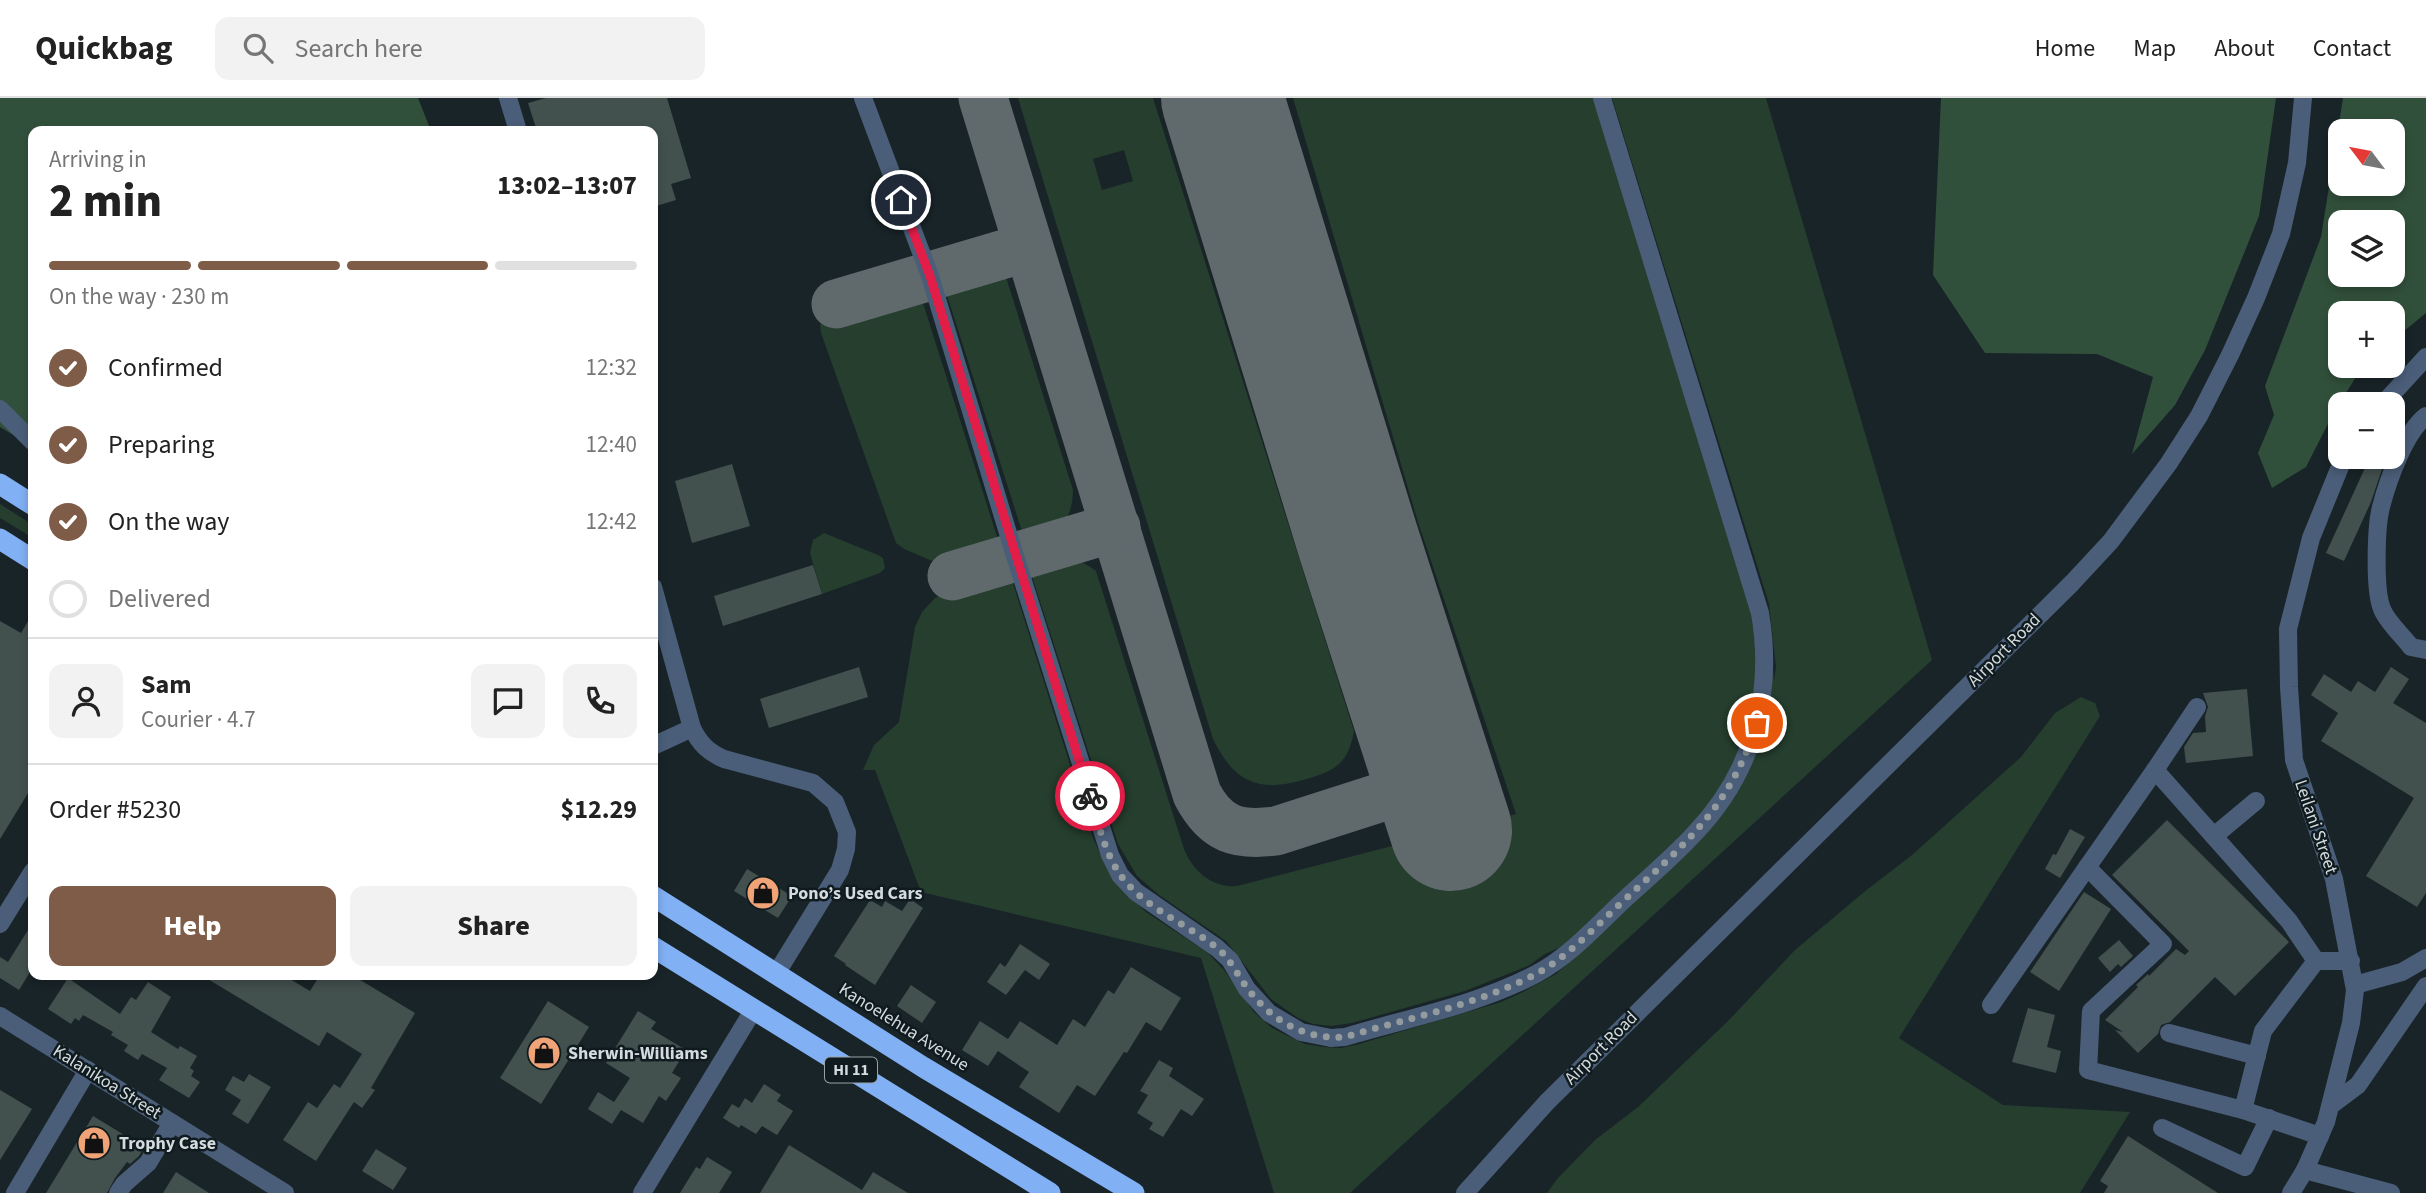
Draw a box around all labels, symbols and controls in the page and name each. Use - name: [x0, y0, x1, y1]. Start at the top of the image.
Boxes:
- search box: [215, 17, 705, 80]
- text: Quickbag: [35, 25, 173, 72]
- icon: search: [239, 29, 277, 67]
- text: Search here: [295, 30, 423, 67]
- text: Home: [2035, 31, 2095, 66]
- text: Map: [2133, 31, 2176, 66]
- text: About: [2214, 31, 2275, 66]
- text: Contact: [2313, 31, 2391, 66]
- north arrow: [2328, 119, 2404, 196]
- map controls: [2328, 119, 2405, 469]
- text: Arriving in: [49, 143, 147, 176]
- text: 13:02–13:07: [497, 167, 637, 204]
- text: 2 min: [49, 169, 162, 234]
- pin: [871, 170, 931, 230]
- icon: home: [882, 181, 920, 219]
- button: layers: [2328, 210, 2405, 287]
- text: On the way · 230 m: [49, 280, 229, 313]
- button: +: [2328, 301, 2405, 378]
- icon: check: [49, 349, 87, 387]
- text: Confirmed: [108, 349, 223, 386]
- text: 12:32: [586, 351, 637, 384]
- button: −: [2328, 392, 2405, 469]
- icon: check: [49, 426, 87, 464]
- text: Preparing: [108, 426, 214, 463]
- text: 12:40: [586, 428, 637, 461]
- icon: check: [49, 503, 87, 541]
- text: On the way: [108, 503, 229, 540]
- text: 12:42: [586, 505, 637, 538]
- text: Delivered: [108, 580, 211, 617]
- street label: Airport Road: [1962, 608, 2046, 692]
- button: person: [49, 664, 123, 738]
- button: chat: [471, 664, 545, 738]
- button: phone: [563, 664, 637, 738]
- text: Sam: [141, 666, 191, 703]
- pin: [1727, 693, 1787, 753]
- text: Courier · 4.7: [141, 703, 256, 736]
- icon: bag: [1738, 704, 1776, 742]
- courier: [1055, 761, 1125, 831]
- street label: Leilani Street: [2288, 776, 2344, 878]
- icon: bike: [1071, 777, 1109, 815]
- text: Order #5230: [49, 791, 181, 828]
- text: $12.29: [561, 791, 637, 828]
- shop icon: Pono’s Used Cars: [744, 874, 782, 912]
- place label: Pono’s Used Cars: [788, 881, 923, 906]
- button: Help: [49, 886, 336, 966]
- button: Share: [350, 886, 637, 966]
- street label: Kanoelehua Avenue: [834, 977, 974, 1077]
- street label: Airport Road: [1559, 1006, 1643, 1090]
- shop icon: Sherwin-Williams: [525, 1034, 563, 1072]
- street label: Kalanikoa Street: [48, 1039, 166, 1125]
- place label: Sherwin-Williams: [568, 1041, 708, 1066]
- road number: HI 11: [825, 1058, 877, 1082]
- shop icon: Trophy Case: [75, 1124, 113, 1162]
- place label: Trophy Case: [119, 1131, 216, 1156]

